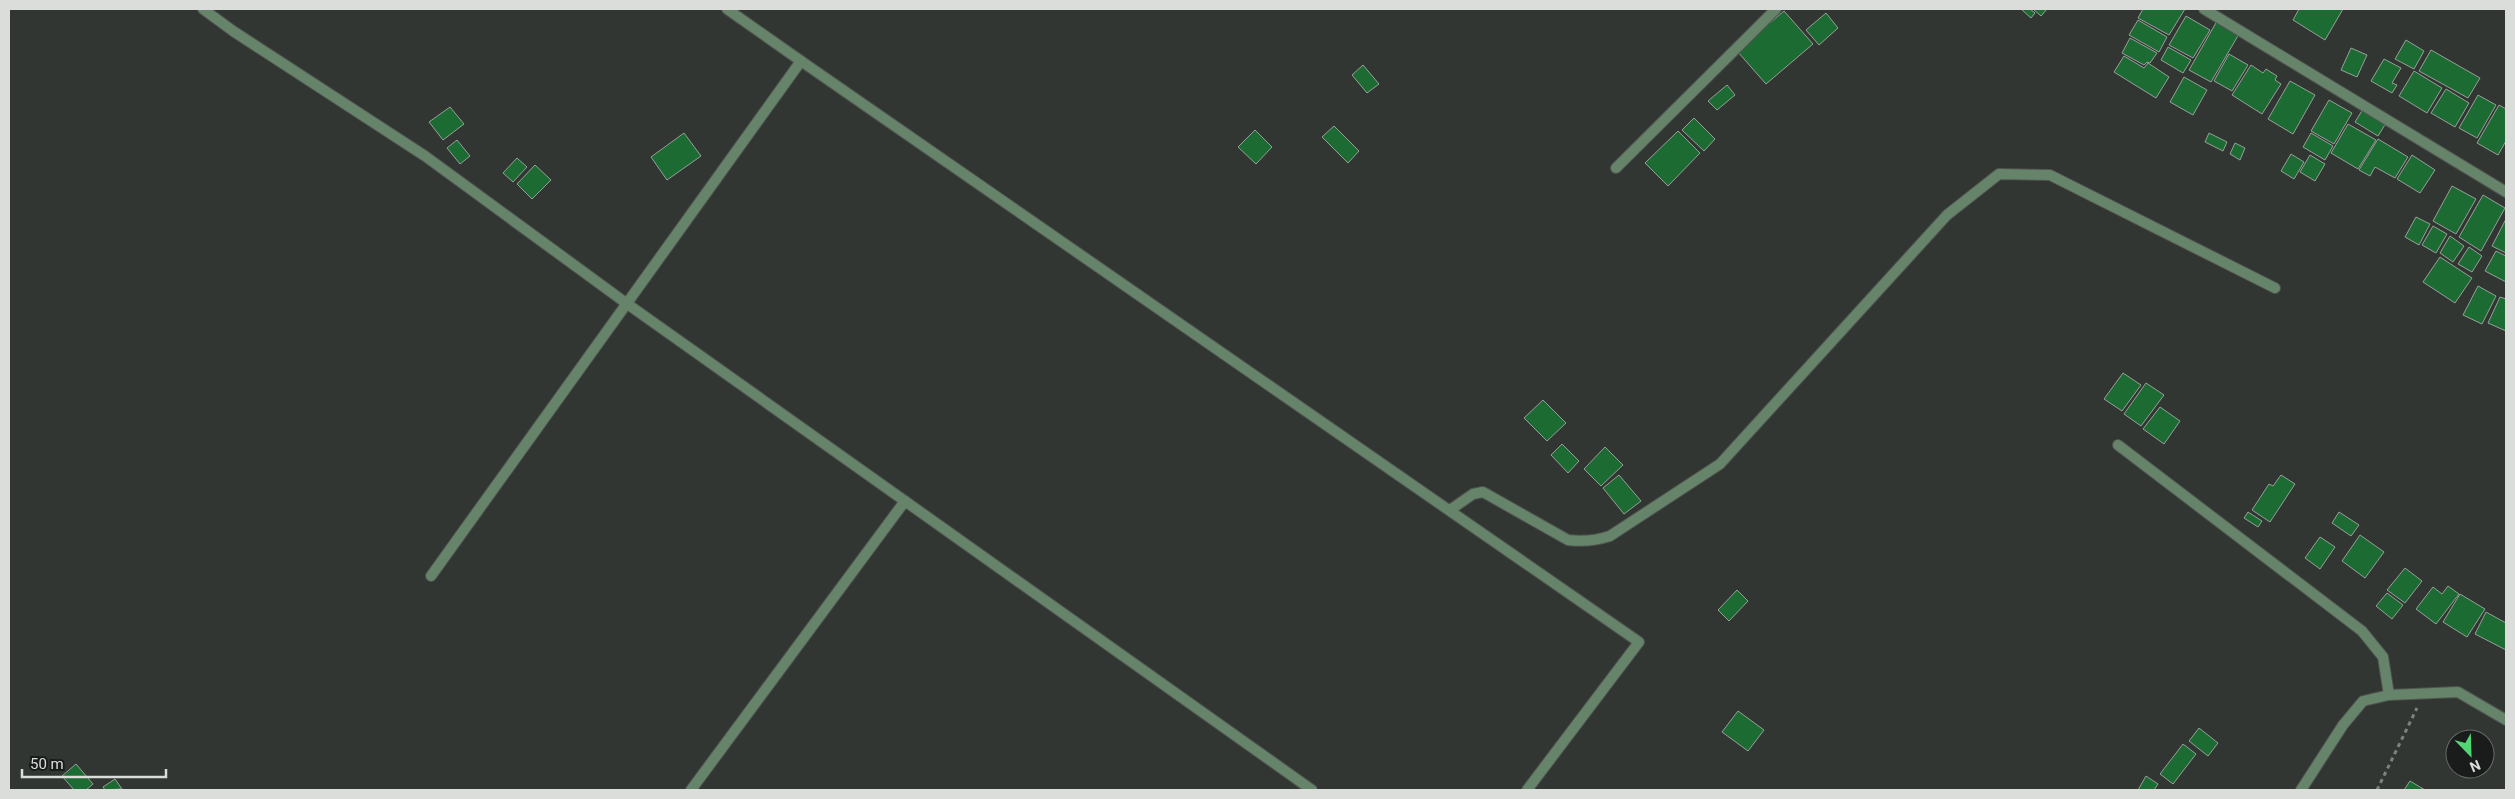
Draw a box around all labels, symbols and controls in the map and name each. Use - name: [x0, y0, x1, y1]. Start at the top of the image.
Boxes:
- north arrow: [2445, 729, 2495, 779]
- scale bar: [22, 746, 166, 778]
- text: 50 m: [30, 755, 64, 773]
- text: N: [2467, 757, 2483, 775]

